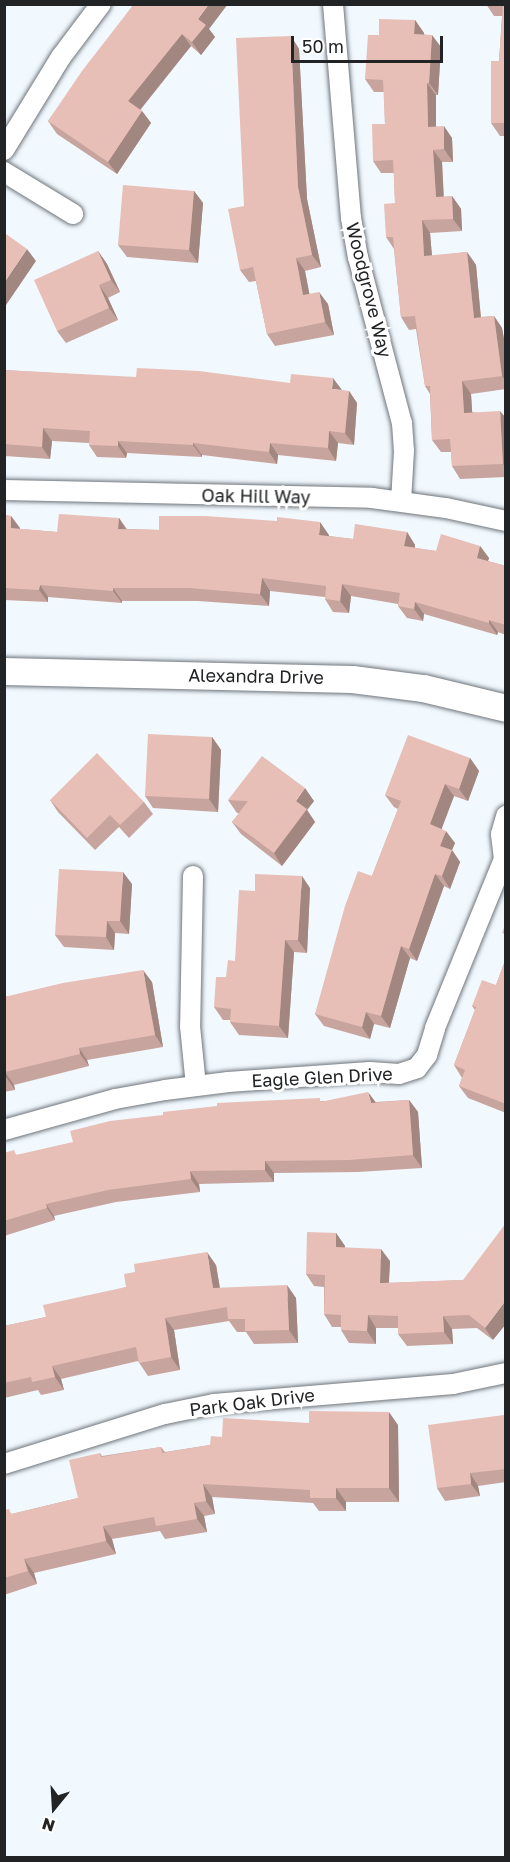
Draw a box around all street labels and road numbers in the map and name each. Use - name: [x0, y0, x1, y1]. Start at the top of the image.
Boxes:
- street label: Woodgrove Way: [342, 220, 396, 360]
- street label: Oak Hill Way: [201, 484, 311, 508]
- street label: Alexandra Drive: [188, 664, 324, 688]
- street label: Eagle Glen Drive: [251, 1063, 393, 1091]
- street label: Park Oak Drive: [188, 1384, 316, 1420]

